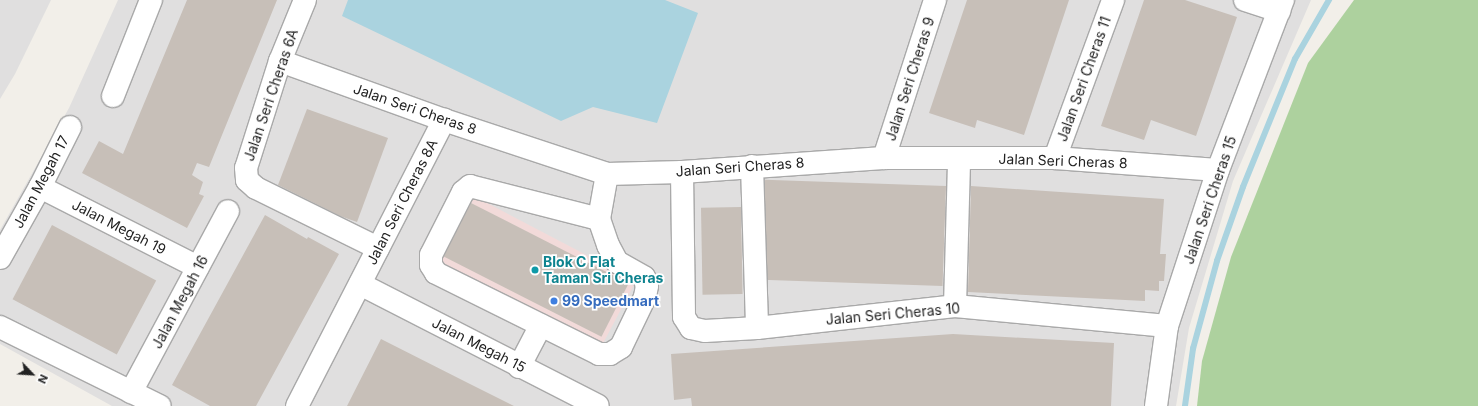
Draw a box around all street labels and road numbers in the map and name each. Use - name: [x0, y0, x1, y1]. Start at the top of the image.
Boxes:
- street label: Jalan Seri Cheras 11: [1054, 14, 1114, 144]
- street label: Jalan Seri Cheras 9: [882, 15, 938, 143]
- street label: Jalan Seri Cheras 6A: [240, 27, 302, 163]
- street label: Jalan Seri Cheras 8: [351, 80, 479, 138]
- street label: Jalan Megah 17: [10, 133, 72, 231]
- street label: Jalan Seri Cheras 15: [1180, 134, 1240, 266]
- street label: Jalan Seri Cheras 8A: [363, 136, 441, 268]
- street label: Jalan Seri Cheras 8: [998, 150, 1128, 172]
- street label: Jalan Seri Cheras 8: [675, 154, 805, 180]
- street label: Jalan Megah 19: [69, 196, 169, 258]
- street label: Jalan Megah 16: [148, 253, 212, 351]
- street label: Jalan Seri Cheras 10: [825, 300, 961, 328]
- street label: Jalan Megah 15: [429, 314, 529, 376]

